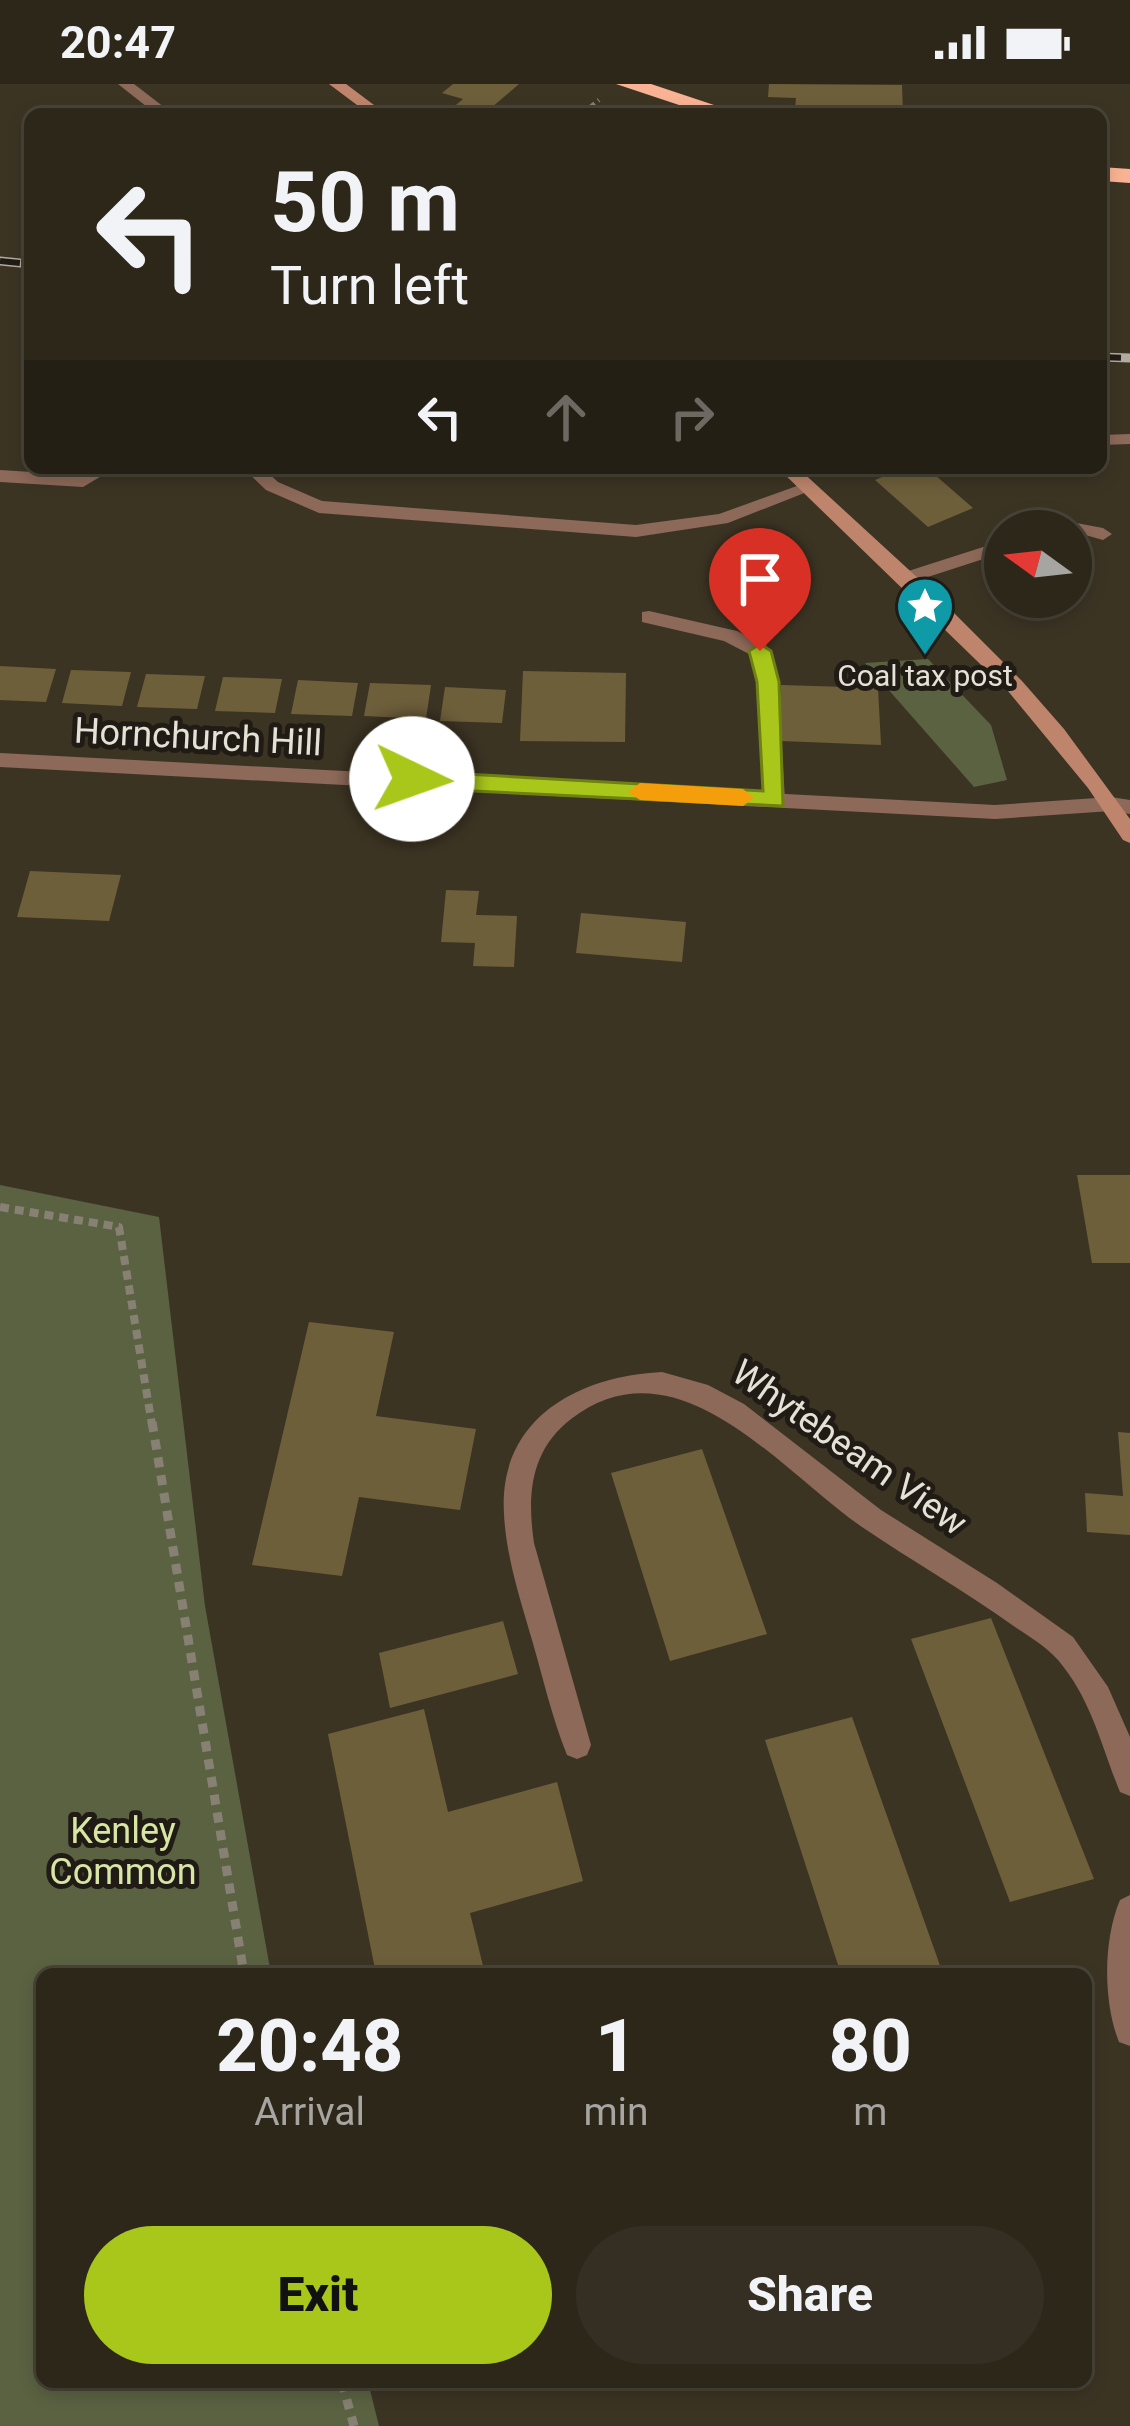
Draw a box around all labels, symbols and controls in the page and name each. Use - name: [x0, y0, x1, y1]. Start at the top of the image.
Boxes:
- text: 20:47: [60, 16, 176, 69]
- text: 50 m: [270, 153, 460, 252]
- icon: left: [72, 156, 228, 312]
- text: Turn left: [270, 254, 469, 317]
- icon: left: [407, 384, 473, 450]
- icon: ahead: [533, 384, 599, 450]
- icon: right: [659, 384, 725, 450]
- north arrow: [984, 510, 1092, 618]
- map controls: [984, 510, 1092, 618]
- pin: [709, 528, 811, 651]
- icon: arrive: [727, 546, 793, 612]
- place icon: Coal tax post: [894, 575, 956, 657]
- place label: Coal tax post: [837, 658, 1013, 693]
- street label: Hornchurch Hill: [73, 710, 323, 764]
- position arrow: [349, 716, 475, 842]
- street label: Whytebeam View: [724, 1351, 975, 1544]
- park label: Kenley Common: [49, 1810, 197, 1893]
- text: 20:48: [216, 2004, 403, 2089]
- text: 1: [595, 2004, 637, 2089]
- text: 80: [829, 2004, 912, 2089]
- text: Arrival: [254, 2089, 365, 2135]
- text: min: [583, 2089, 649, 2135]
- text: m: [853, 2089, 887, 2135]
- button: Exit: [84, 2226, 552, 2364]
- button: Share: [576, 2226, 1044, 2364]

